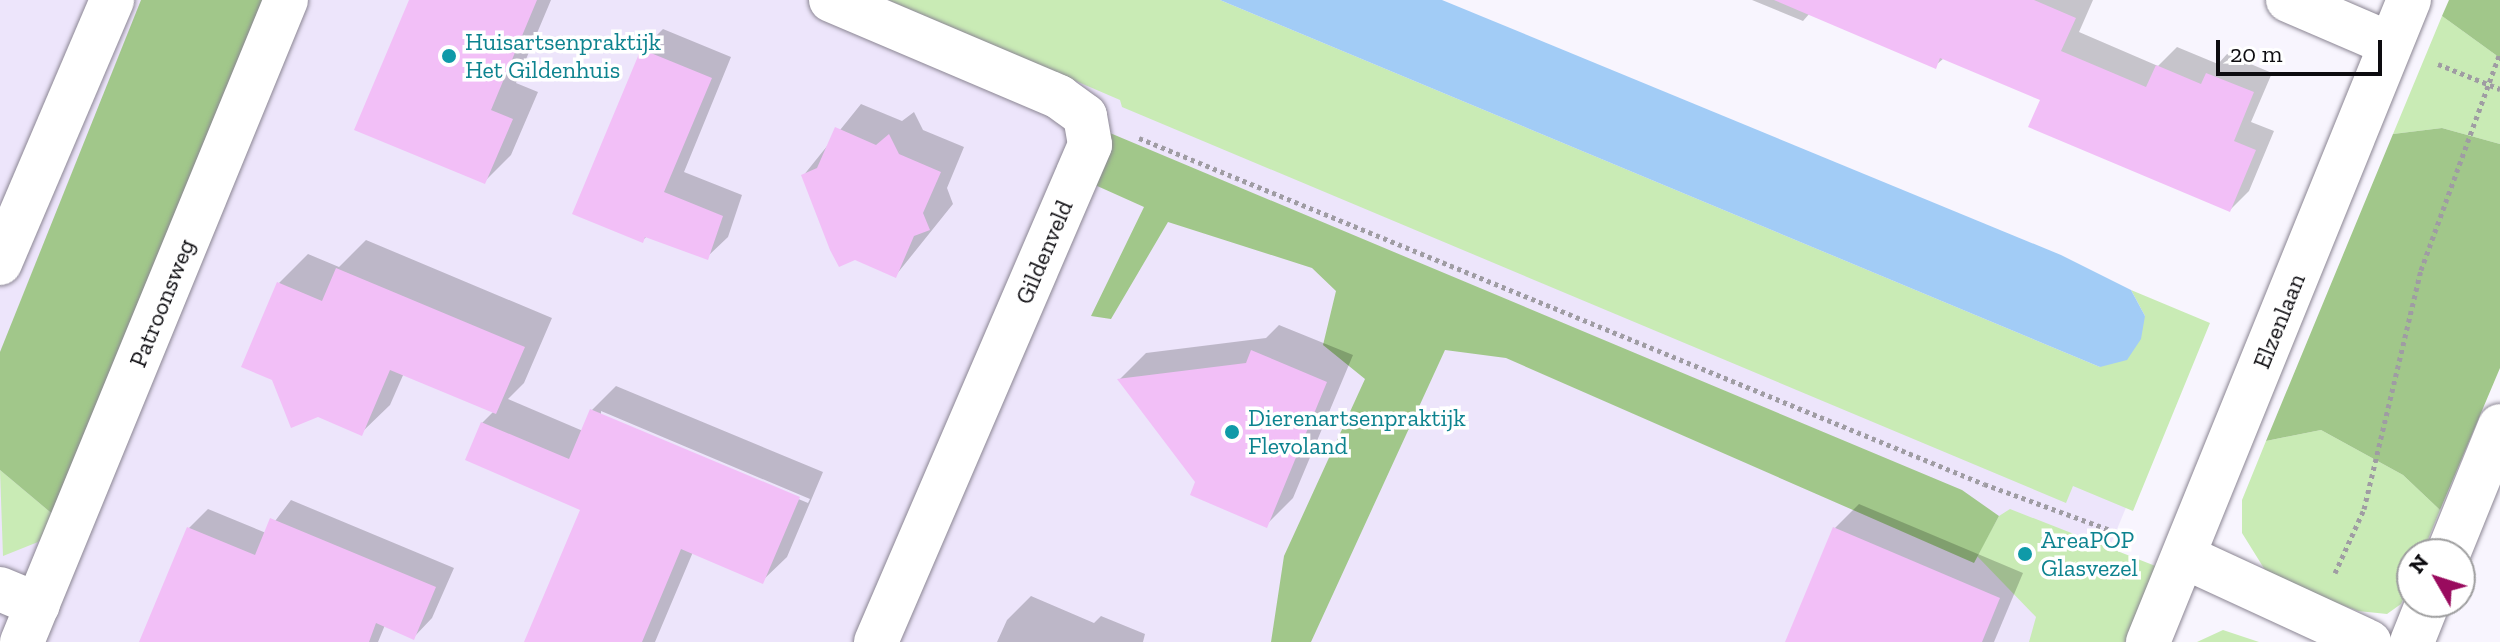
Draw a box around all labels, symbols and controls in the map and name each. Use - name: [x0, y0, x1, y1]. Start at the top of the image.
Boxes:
- scale bar: [2220, 24, 2386, 74]
- place label: Huisartsenpraktijk Het Gildenhuis: [465, 28, 661, 84]
- text: 20 m: [2230, 39, 2282, 68]
- marker: Huisartsenpraktijk Het Gildenhuis: [440, 47, 458, 65]
- street label: Gildenveld: [1009, 196, 1079, 308]
- street label: Patroonsweg: [123, 235, 201, 371]
- street label: Elzenlaan: [2247, 269, 2311, 373]
- place label: Dierenartsenpraktijk Flevoland: [1248, 404, 1466, 460]
- marker: Dierenartsenpraktijk Flevoland: [1223, 423, 1241, 441]
- place label: AreaPOP Glasvezel: [2041, 526, 2138, 582]
- north arrow: [2396, 538, 2476, 618]
- marker: AreaPOP Glasvezel: [2016, 545, 2034, 563]
- text: N: [2403, 549, 2434, 579]

